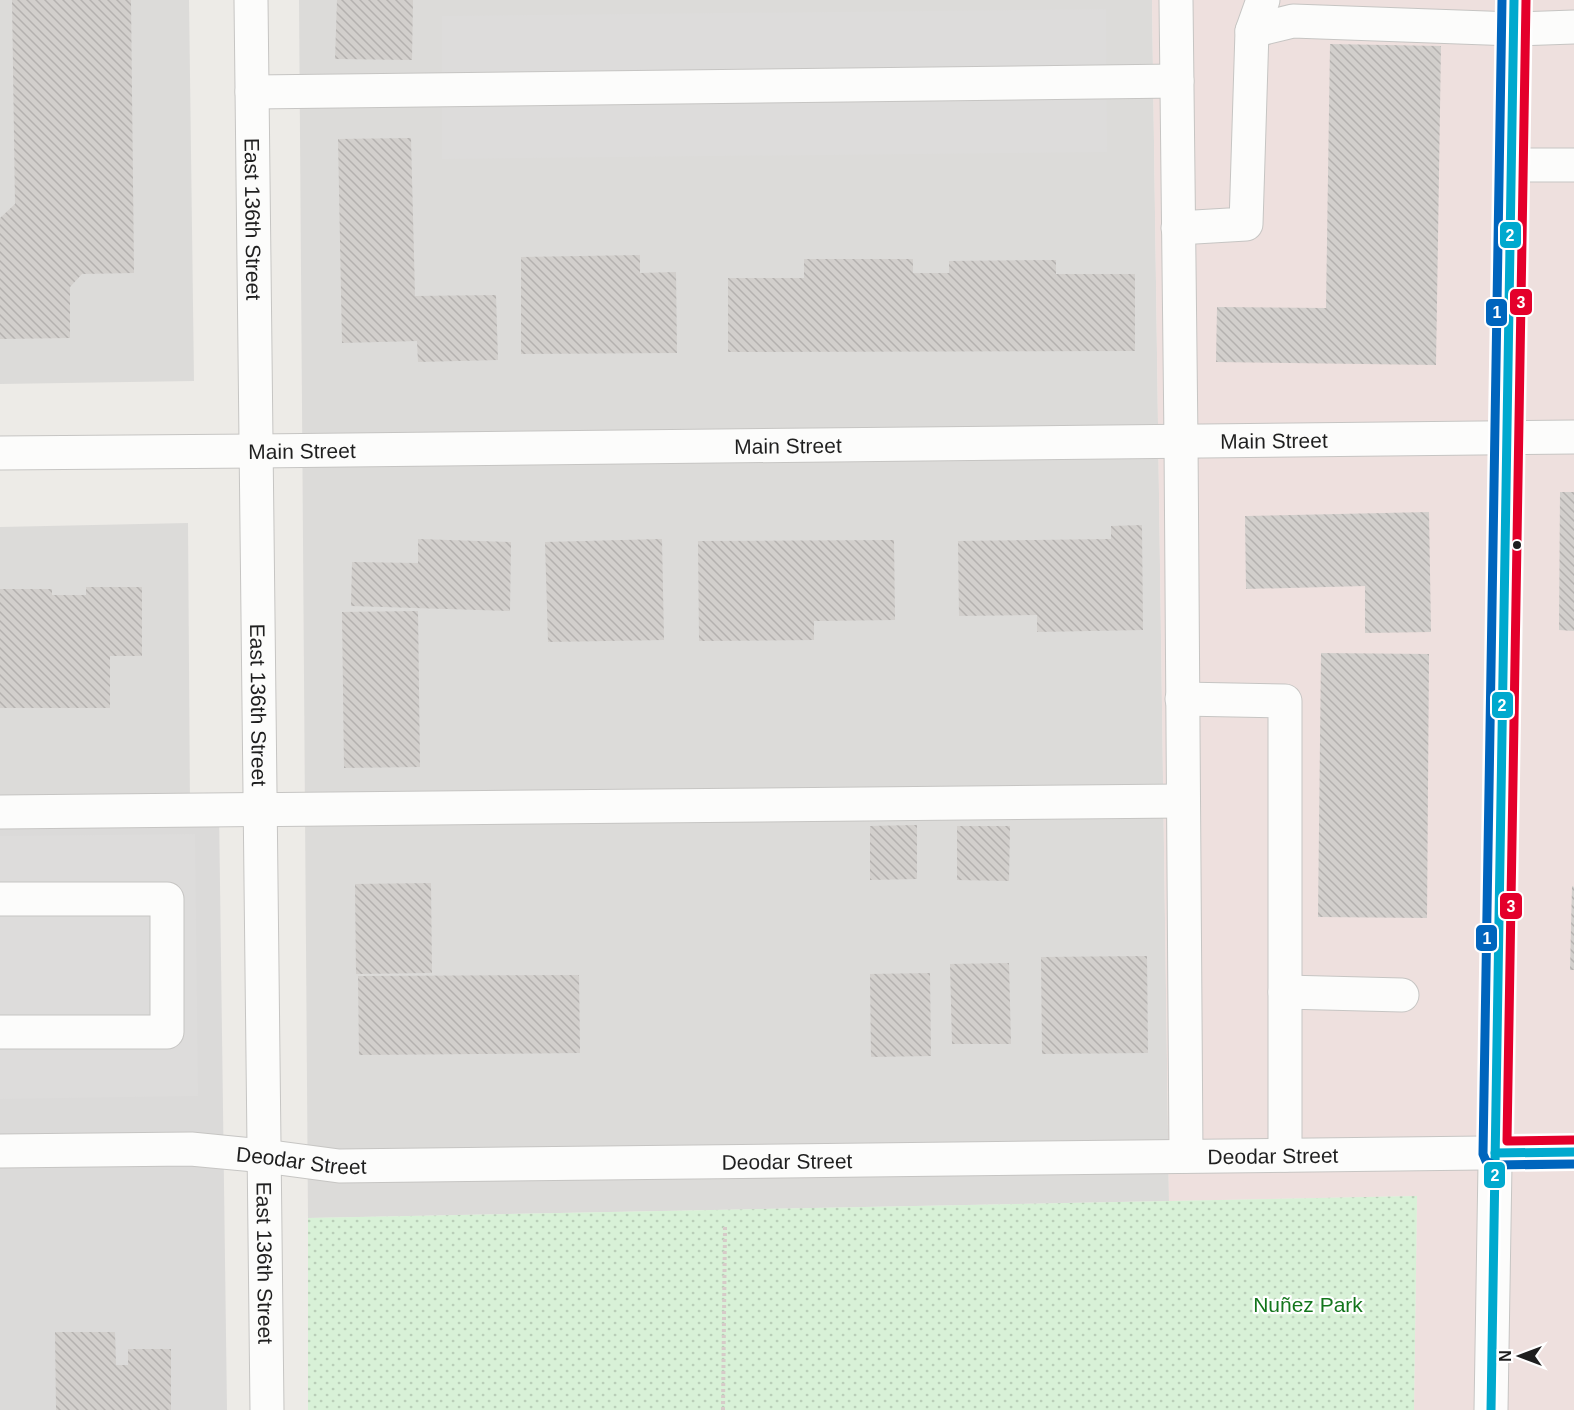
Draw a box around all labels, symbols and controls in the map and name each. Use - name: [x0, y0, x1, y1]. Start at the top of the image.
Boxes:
- street label: East 136th Street: [241, 138, 266, 300]
- line badge: 2: [1499, 221, 1522, 249]
- text: 2: [1506, 227, 1515, 244]
- line badge: 3: [1509, 288, 1533, 316]
- text: 3: [1517, 294, 1526, 311]
- line badge: 1: [1485, 298, 1508, 327]
- text: 1: [1493, 304, 1502, 321]
- street label: Main Street: [1220, 428, 1328, 452]
- street label: Main Street: [734, 433, 842, 457]
- street label: Main Street: [248, 438, 356, 463]
- unlabelled marker: [1511, 539, 1523, 551]
- street label: East 136th Street: [247, 624, 271, 786]
- line badge: 2: [1491, 691, 1514, 719]
- text: 2: [1498, 697, 1507, 714]
- line badge: 3: [1499, 892, 1523, 920]
- text: 3: [1507, 898, 1516, 915]
- line badge: 1: [1475, 924, 1498, 952]
- text: 1: [1483, 930, 1492, 947]
- street label: Deodar Street: [235, 1142, 367, 1178]
- street label: Deodar Street: [1207, 1143, 1339, 1168]
- street label: Deodar Street: [721, 1149, 853, 1173]
- line badge: 2: [1483, 1161, 1506, 1189]
- text: 2: [1491, 1167, 1500, 1184]
- street label: East 136th Street: [253, 1182, 278, 1344]
- park label: Nuñez Park: [1253, 1293, 1363, 1316]
- north arrow: [1490, 1326, 1550, 1386]
- text: N: [1497, 1350, 1514, 1362]

